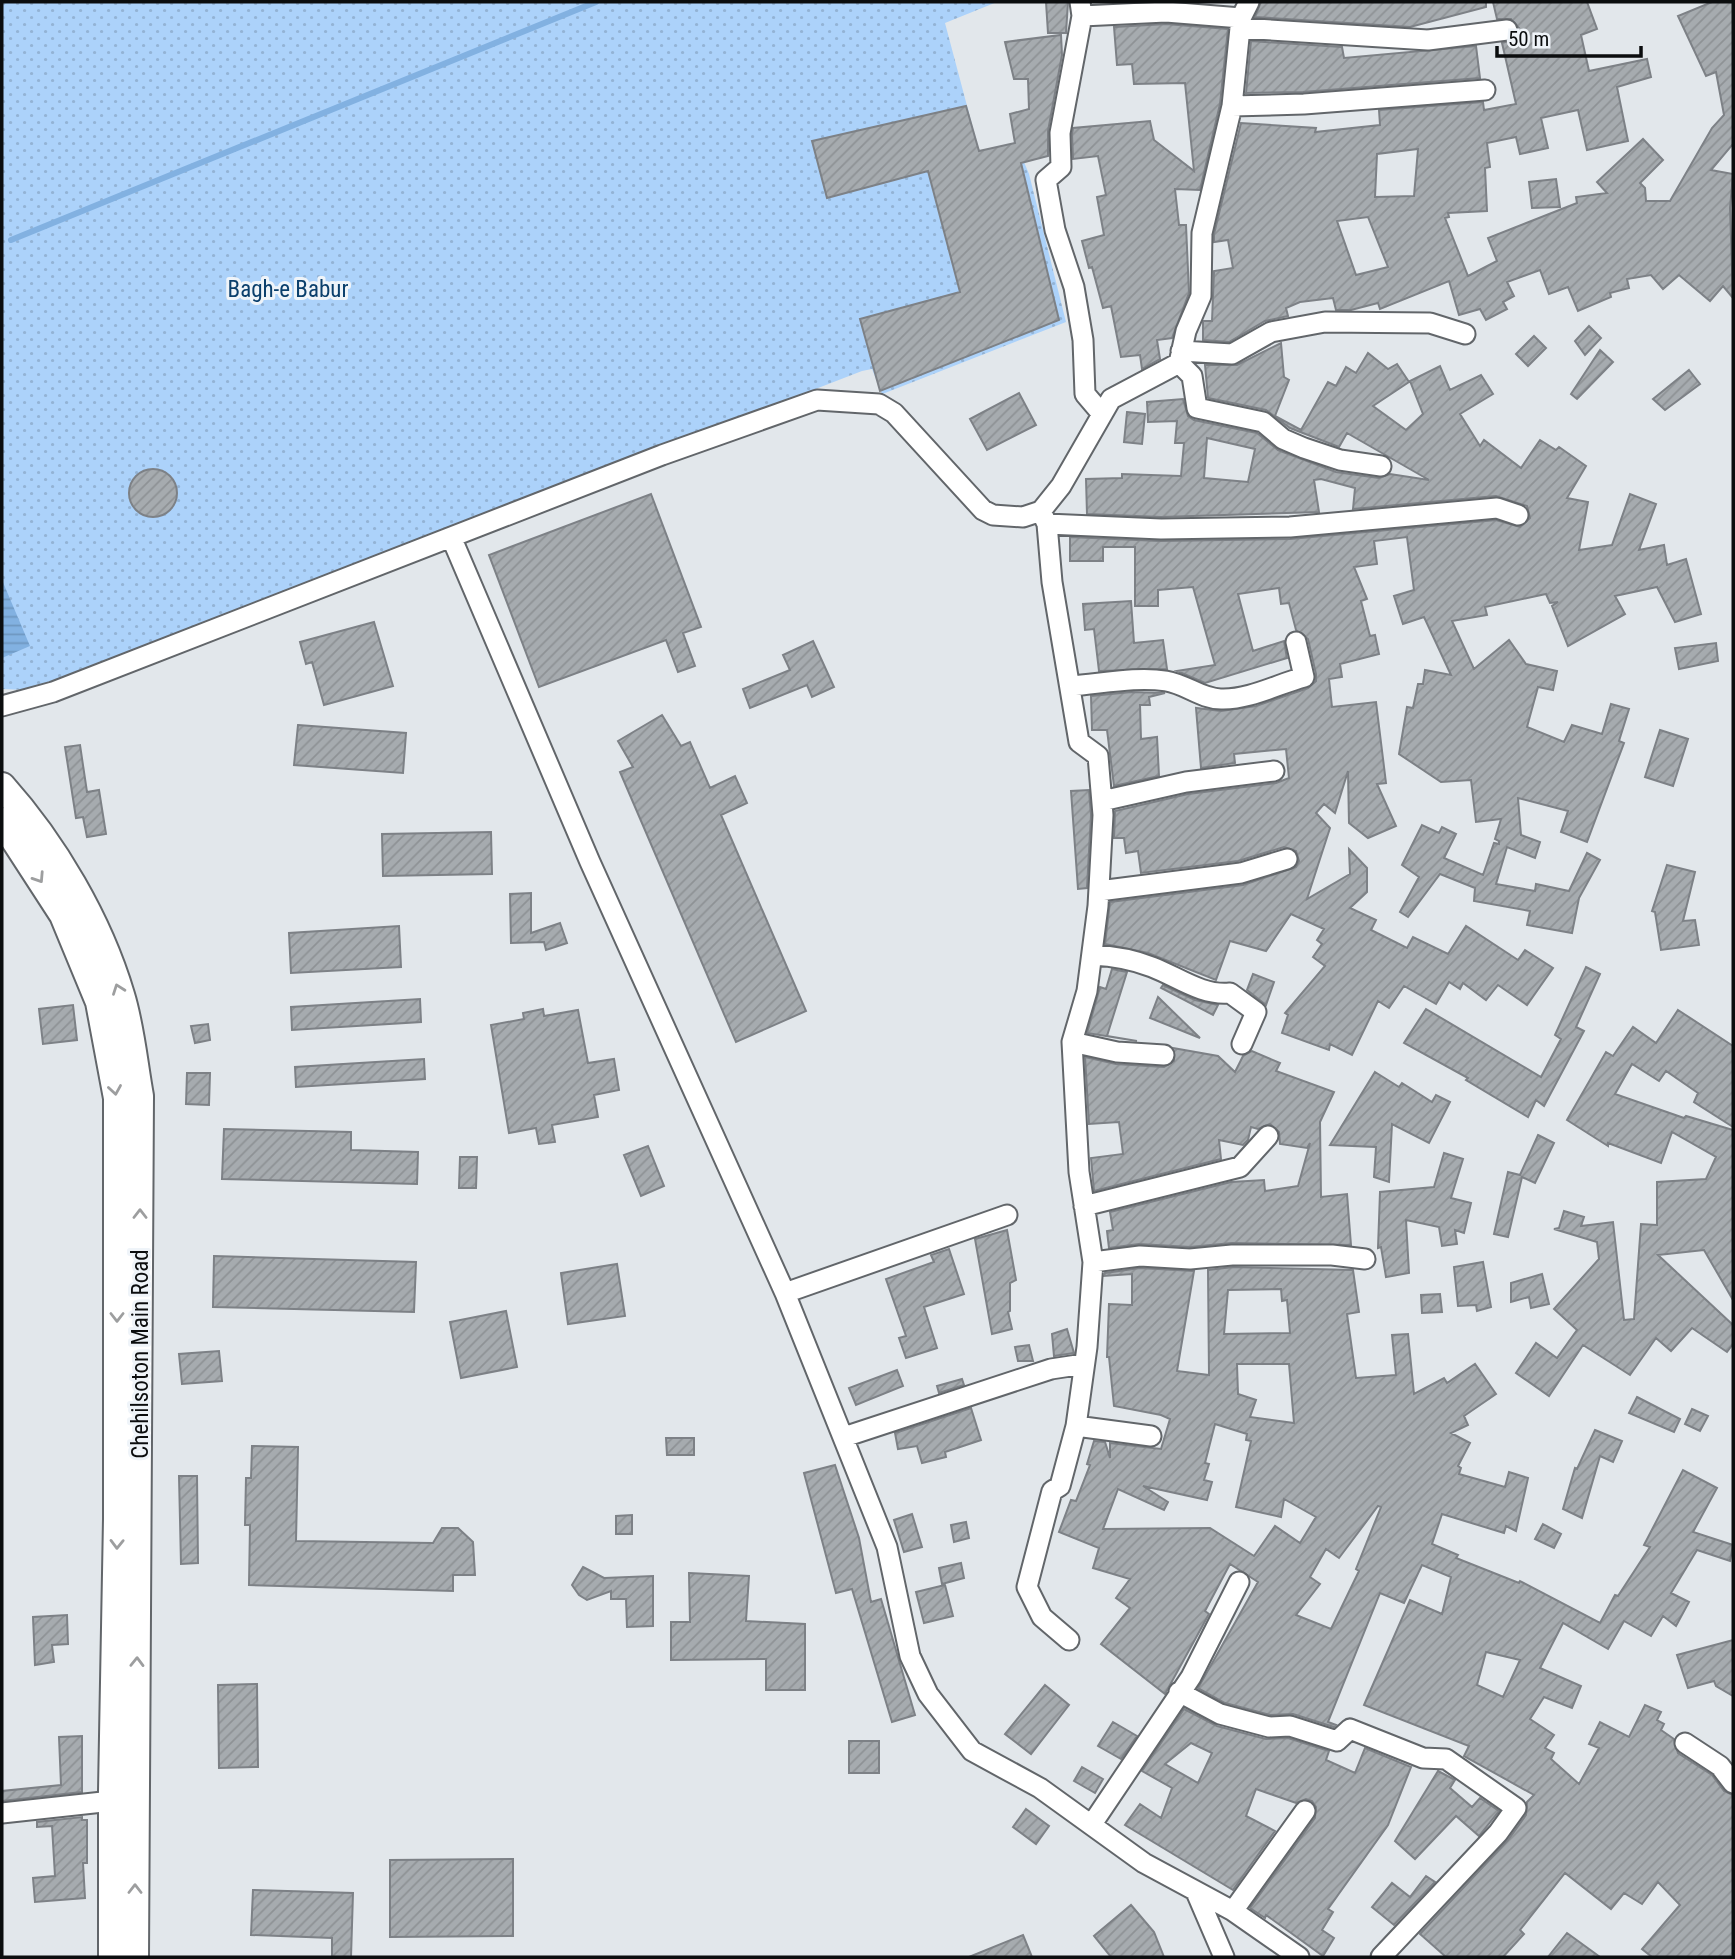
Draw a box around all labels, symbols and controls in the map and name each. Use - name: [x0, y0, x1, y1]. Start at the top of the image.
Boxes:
- scale bar: [1497, 14, 1640, 58]
- text: 50 m: [1508, 27, 1549, 51]
- park label: Bagh-e Babur: [228, 276, 348, 303]
- one-way arrow: [31, 870, 44, 883]
- one-way arrow: [112, 983, 126, 995]
- one-way arrow: [107, 1084, 122, 1096]
- one-way arrow: [132, 1208, 148, 1218]
- street label: Chehilsoton Main Road: [127, 1249, 154, 1459]
- one-way arrow: [109, 1312, 125, 1323]
- one-way arrow: [109, 1539, 124, 1550]
- one-way arrow: [129, 1656, 145, 1666]
- one-way arrow: [127, 1883, 143, 1894]

